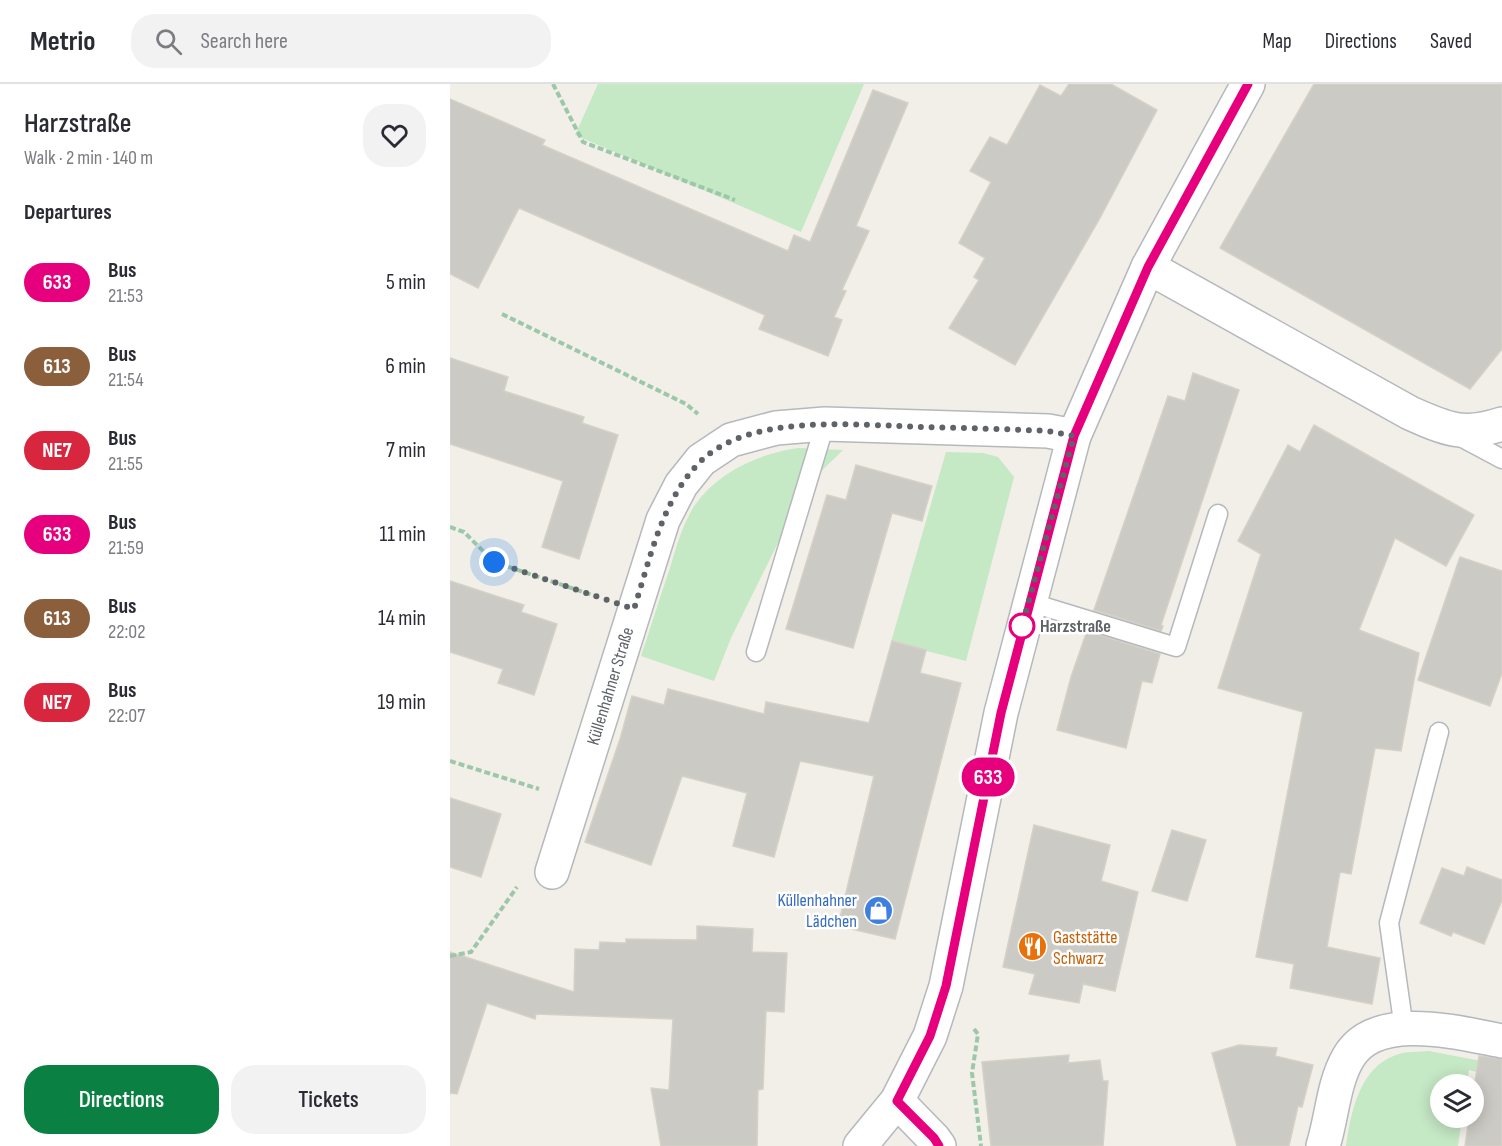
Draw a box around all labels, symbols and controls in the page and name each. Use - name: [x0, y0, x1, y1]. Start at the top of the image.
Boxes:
- search box: [131, 14, 551, 68]
- text: Metrio: [30, 25, 95, 58]
- icon: search: [152, 25, 185, 58]
- text: Search here: [200, 28, 288, 55]
- text: Map: [1262, 29, 1292, 54]
- text: Directions: [1325, 29, 1397, 54]
- text: Saved: [1430, 29, 1472, 54]
- button: heart: [363, 104, 426, 167]
- text: Harzstraße: [24, 107, 131, 140]
- text: Walk · 2 min · 140 m: [24, 146, 153, 170]
- text: Departures: [24, 199, 112, 226]
- text: Bus: [108, 257, 137, 284]
- text: 5 min: [386, 269, 426, 296]
- text: 633: [43, 270, 71, 295]
- text: 21:53: [108, 284, 143, 308]
- text: Bus: [108, 341, 137, 368]
- text: 6 min: [385, 353, 426, 380]
- text: 613: [43, 354, 71, 379]
- text: 21:54: [108, 368, 144, 392]
- text: Bus: [108, 425, 137, 452]
- text: 7 min: [386, 437, 426, 464]
- text: NE7: [42, 438, 72, 463]
- text: 21:55: [108, 452, 143, 476]
- text: Bus: [108, 509, 137, 536]
- text: 11 min: [379, 521, 426, 548]
- text: 633: [43, 522, 71, 547]
- text: 21:59: [108, 536, 144, 560]
- your location: [479, 547, 509, 577]
- text: Bus: [108, 593, 137, 620]
- text: 14 min: [378, 605, 426, 632]
- text: 613: [43, 606, 71, 631]
- marker: Harzstraße: [1009, 613, 1035, 639]
- place label: Harzstraße: [1040, 616, 1111, 637]
- text: 22:02: [108, 620, 145, 644]
- street label: Küllenhahner Straße: [583, 625, 638, 748]
- text: Bus: [108, 677, 137, 704]
- text: 19 min: [377, 689, 426, 716]
- text: NE7: [42, 690, 72, 715]
- text: 22:07: [108, 704, 145, 728]
- line badge: 633: [954, 758, 1022, 796]
- text: 633: [974, 765, 1002, 790]
- place label: Küllenhahner Lädchen: [777, 890, 857, 932]
- shop icon: Küllenhahner Lädchen: [862, 894, 894, 926]
- place label: Gaststätte Schwarz: [1053, 927, 1118, 969]
- restaurant icon: Gaststätte Schwarz: [1016, 931, 1048, 963]
- button: Directions: [24, 1065, 219, 1134]
- button: Tickets: [231, 1065, 426, 1134]
- map controls: [1430, 1074, 1484, 1128]
- button: layers: [1430, 1074, 1484, 1128]

